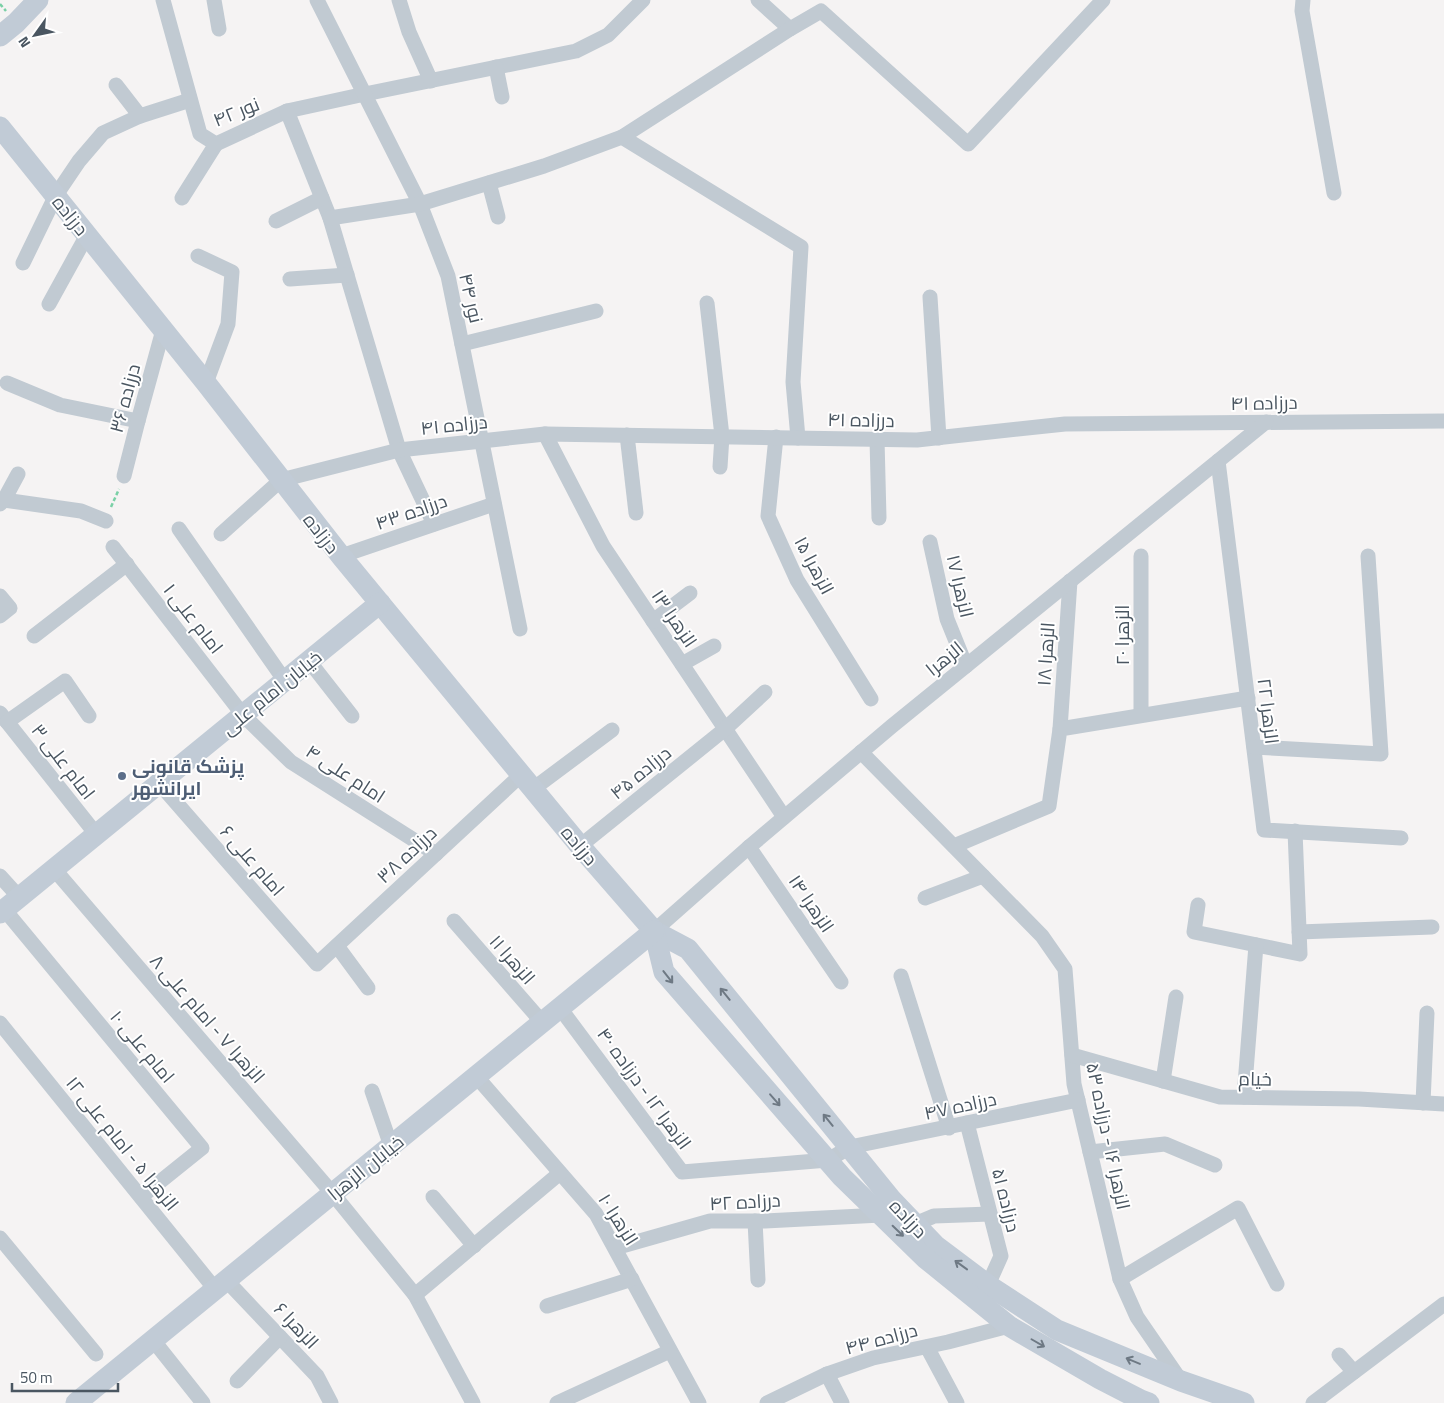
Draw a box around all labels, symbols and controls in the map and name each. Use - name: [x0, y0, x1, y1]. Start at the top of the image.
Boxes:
- north arrow: [10, 10, 60, 60]
- text: N: [12, 33, 35, 52]
- street label: نور ۴۲: [208, 89, 264, 133]
- street label: درزاده: [46, 189, 96, 241]
- street label: نور ۴۴: [452, 270, 492, 326]
- street label: درزاده ۳۶: [101, 360, 147, 436]
- street label: درزاده ۴۱: [1230, 387, 1298, 417]
- street label: درزاده ۴۱: [827, 404, 895, 434]
- street label: درزاده ۴۱: [419, 406, 489, 442]
- street label: درزاده ۴۳: [371, 485, 451, 537]
- street label: درزاده: [297, 507, 347, 559]
- street label: الزهرا ۱۵: [788, 531, 842, 599]
- street label: الزهرا ۱۷: [940, 552, 982, 620]
- street label: امام علی ۱: [157, 576, 231, 660]
- street label: الزهرا ۱۳: [645, 583, 705, 653]
- street label: الزهرا ۲۰: [1107, 605, 1136, 665]
- street label: الزهرا ۱۸: [1028, 621, 1062, 687]
- street label: الزهرا: [919, 634, 969, 682]
- street label: خیابان امام علی: [214, 642, 328, 742]
- street label: الزهرا ۲۲: [1251, 676, 1287, 746]
- street label: امام علی ۳: [25, 717, 103, 805]
- street label: امام علی ۴: [301, 736, 391, 810]
- street label: درزاده ۴۵: [603, 738, 677, 806]
- place label: پزشک قانونی ایرانشهر: [131, 751, 244, 802]
- marker: پزشک قانونی ایرانشهر: [116, 770, 128, 782]
- street label: امام علی ۶: [214, 818, 292, 902]
- street label: درزاده ۳۸: [369, 818, 443, 890]
- street label: درزاده: [555, 819, 605, 871]
- street label: الزهرا ۱۴: [782, 868, 842, 938]
- street label: الزهرا ۱۱: [483, 928, 543, 990]
- street label: الزهرا ۷ - امام علی ۸: [143, 947, 273, 1089]
- one-way arrow: [663, 970, 674, 983]
- one-way arrow: [720, 988, 731, 1001]
- street label: امام علی ۱۰: [104, 1003, 182, 1089]
- street label: الزهرا ۱۲ - درزاده ۴۰: [591, 1021, 699, 1155]
- street label: الزهرا ۱۶ - درزاده ۵۳: [1079, 1060, 1139, 1212]
- street label: خیام: [1238, 1063, 1272, 1093]
- street label: الزهرا ۵ - امام علی ۱۲: [59, 1069, 187, 1217]
- street label: درزاده ۴۷: [921, 1083, 999, 1127]
- one-way arrow: [769, 1093, 781, 1106]
- one-way arrow: [822, 1114, 833, 1127]
- street label: خیابان الزهرا: [320, 1127, 410, 1207]
- street label: درزاده ۵۱: [985, 1165, 1029, 1235]
- street label: درزاده ۴۲: [709, 1185, 781, 1217]
- street label: الزهرا ۱۰: [592, 1187, 646, 1251]
- street label: درزاده: [883, 1192, 935, 1244]
- one-way arrow: [891, 1225, 904, 1237]
- one-way arrow: [955, 1259, 968, 1270]
- street label: الزهرا ۶: [268, 1295, 326, 1355]
- street label: درزاده ۴۴: [842, 1314, 920, 1362]
- one-way arrow: [1031, 1338, 1045, 1348]
- one-way arrow: [1125, 1356, 1141, 1365]
- scale bar: [12, 1360, 119, 1392]
- text: 50 m: [20, 1366, 53, 1389]

